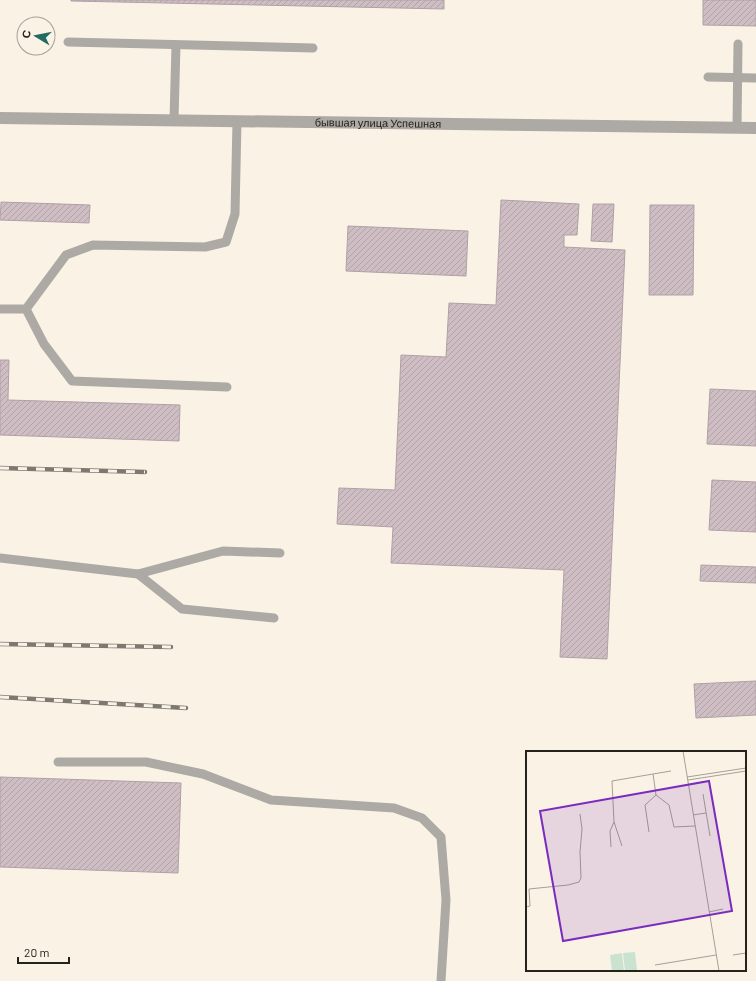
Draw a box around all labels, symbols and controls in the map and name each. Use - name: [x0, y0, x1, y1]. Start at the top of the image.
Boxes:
- north arrow: [16, 16, 56, 56]
- text: С: [19, 29, 33, 39]
- street label: бывшая улица Успешная: [315, 115, 441, 130]
- inset map: [526, 751, 746, 971]
- scale bar: [18, 939, 69, 965]
- text: 20 m: [24, 945, 50, 959]

